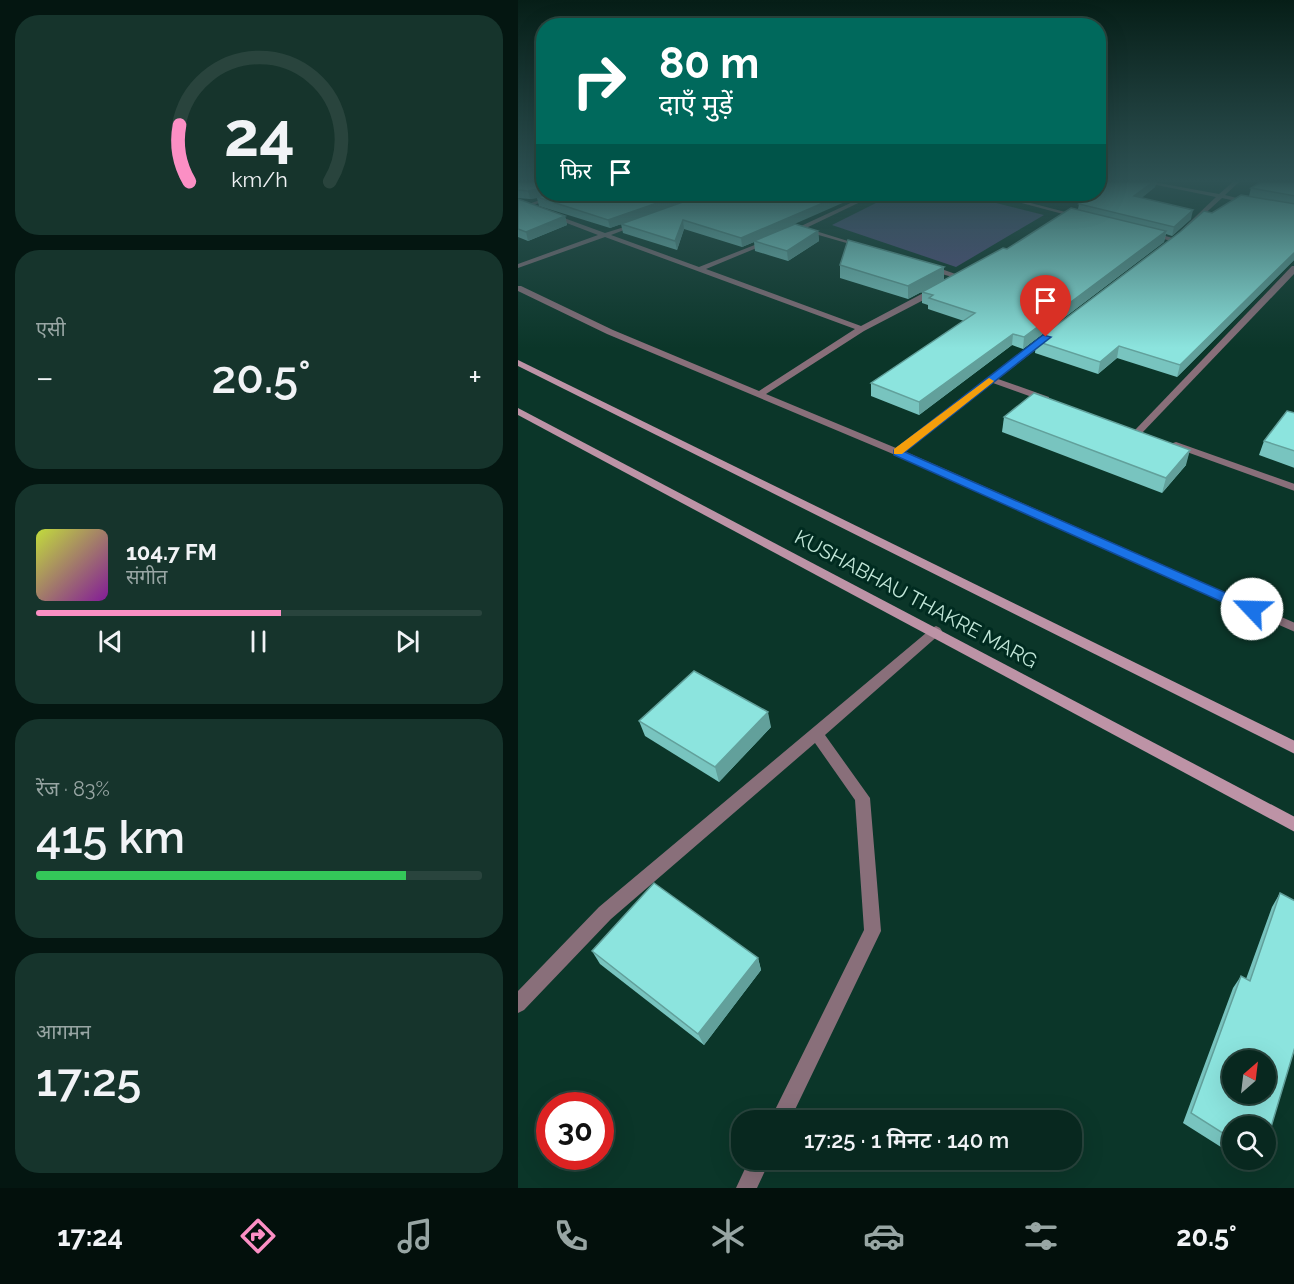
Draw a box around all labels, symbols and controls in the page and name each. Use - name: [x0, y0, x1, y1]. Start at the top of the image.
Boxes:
- text: 80 m: [659, 39, 759, 88]
- icon: right: [560, 42, 638, 120]
- text: दाएँ मुड़ें: [659, 89, 733, 120]
- text: 24: [224, 97, 294, 171]
- icon: arrive: [604, 156, 637, 189]
- text: फिर: [560, 158, 592, 184]
- text: km/h: [231, 167, 287, 192]
- pin: [1020, 275, 1071, 337]
- icon: arrive: [1029, 284, 1062, 317]
- text: एसी: [36, 317, 66, 341]
- text: 20.5°: [211, 351, 311, 404]
- text: −: [36, 358, 54, 397]
- text: +: [468, 358, 482, 397]
- street label: KUSHABHAU THAKRE MARG: [791, 525, 1041, 673]
- text: 104.7 FM: [126, 539, 217, 565]
- text: संगीत: [126, 565, 167, 589]
- position arrow: [1220, 577, 1284, 641]
- icon: previous: [94, 625, 127, 658]
- icon: pause: [242, 625, 275, 658]
- icon: next: [391, 625, 424, 658]
- text: रेंज · 83%: [36, 777, 110, 801]
- text: 415 km: [36, 811, 185, 864]
- text: आगमन: [36, 1020, 91, 1044]
- north arrow: [1222, 1050, 1276, 1104]
- map controls: [1222, 1050, 1276, 1170]
- text: 17:25: [36, 1054, 141, 1107]
- speed limit sign: 30: [536, 1092, 614, 1170]
- button: search: [1222, 1116, 1276, 1170]
- text: 17:25 · 1 मिनट · 140 m: [804, 1127, 1009, 1153]
- icon: directions: [237, 1215, 279, 1257]
- icon: music: [394, 1215, 436, 1257]
- icon: phone: [550, 1215, 592, 1257]
- icon: climate: [707, 1215, 749, 1257]
- icon: car: [863, 1215, 905, 1257]
- icon: filters: [1020, 1215, 1062, 1257]
- text: 17:24: [57, 1221, 123, 1252]
- text: 20.5°: [1176, 1221, 1237, 1252]

